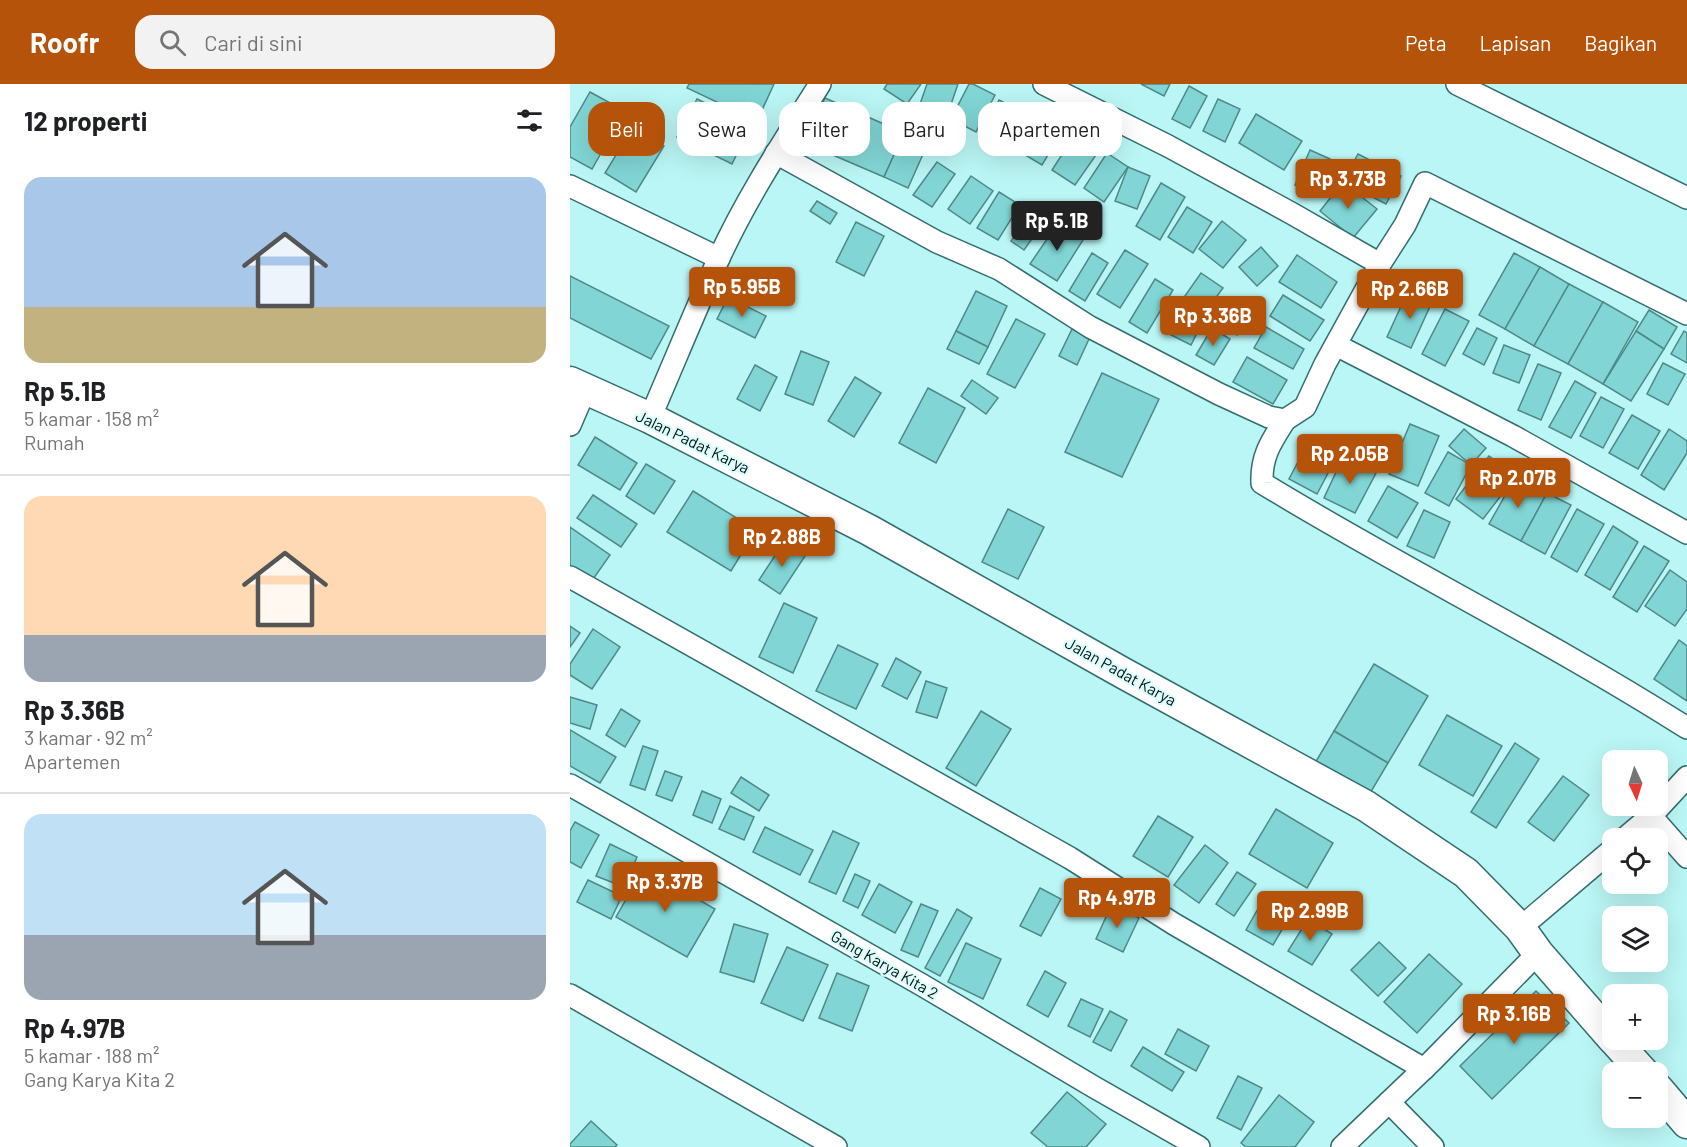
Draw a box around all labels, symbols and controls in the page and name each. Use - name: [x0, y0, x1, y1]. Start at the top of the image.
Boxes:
- search box: [135, 15, 555, 69]
- text: Roofr: [30, 25, 99, 59]
- icon: search: [156, 26, 189, 59]
- text: Cari di sini: [204, 29, 303, 55]
- text: Peta: [1405, 30, 1446, 55]
- text: Lapisan: [1479, 30, 1551, 55]
- text: Bagikan: [1584, 30, 1657, 55]
- chip: Beli: [588, 102, 665, 156]
- chip: Sewa: [677, 102, 767, 156]
- chip: Filter: [779, 102, 870, 156]
- chip: Baru: [882, 102, 966, 156]
- chip: Apartemen: [978, 102, 1122, 156]
- icon: filters: [513, 104, 546, 137]
- text: 12 properti: [24, 105, 147, 136]
- pin: Rp 3.73B: [1286, 159, 1410, 210]
- text: Rp 3.73B: [1310, 166, 1386, 190]
- pin: Rp 5.1B: [1002, 201, 1112, 252]
- text: Rp 5.1B: [1025, 208, 1089, 232]
- icon: home: [231, 216, 339, 324]
- pin: Rp 5.95B: [680, 267, 804, 318]
- pin: Rp 2.66B: [1348, 269, 1472, 320]
- text: Rp 5.95B: [703, 274, 781, 298]
- text: Rp 2.66B: [1371, 276, 1449, 300]
- pin: Rp 3.36B: [1151, 296, 1275, 347]
- text: Rp 3.36B: [1174, 303, 1252, 327]
- text: Rp 5.1B: [24, 375, 106, 406]
- street label: Jalan Padat Karya: [633, 405, 753, 477]
- text: 5 kamar · 158 m²: [24, 406, 159, 430]
- text: Rumah: [24, 430, 85, 454]
- pin: Rp 2.05B: [1288, 434, 1412, 485]
- text: Rp 2.05B: [1311, 441, 1389, 465]
- pin: Rp 2.07B: [1456, 458, 1580, 509]
- text: Rp 2.07B: [1479, 465, 1557, 489]
- pin: Rp 2.88B: [720, 517, 844, 568]
- text: Rp 2.88B: [743, 524, 821, 548]
- icon: home: [231, 535, 339, 643]
- street label: Jalan Padat Karya: [1062, 633, 1180, 709]
- text: Rp 3.36B: [24, 694, 125, 725]
- text: 3 kamar · 92 m²: [24, 725, 153, 749]
- text: Apartemen: [24, 749, 120, 773]
- north arrow: [1602, 750, 1668, 816]
- map controls: [1602, 750, 1668, 1128]
- button: locate: [1602, 828, 1668, 894]
- icon: home: [231, 853, 339, 961]
- pin: Rp 3.37B: [603, 862, 727, 913]
- text: Rp 3.37B: [627, 869, 703, 893]
- pin: Rp 4.97B: [1055, 878, 1179, 929]
- text: Rp 4.97B: [1078, 885, 1156, 909]
- pin: Rp 2.99B: [1248, 891, 1372, 942]
- text: Rp 2.99B: [1271, 898, 1349, 922]
- button: layers: [1602, 906, 1668, 972]
- street label: Gang Karya Kita 2: [828, 926, 942, 1002]
- button: +: [1602, 984, 1668, 1050]
- pin: Rp 3.16B: [1452, 994, 1576, 1045]
- text: Rp 3.16B: [1477, 1001, 1551, 1025]
- text: Rp 4.97B: [24, 1012, 126, 1043]
- text: 5 kamar · 188 m²: [24, 1043, 159, 1067]
- button: −: [1602, 1062, 1668, 1128]
- text: Gang Karya Kita 2: [24, 1067, 175, 1091]

